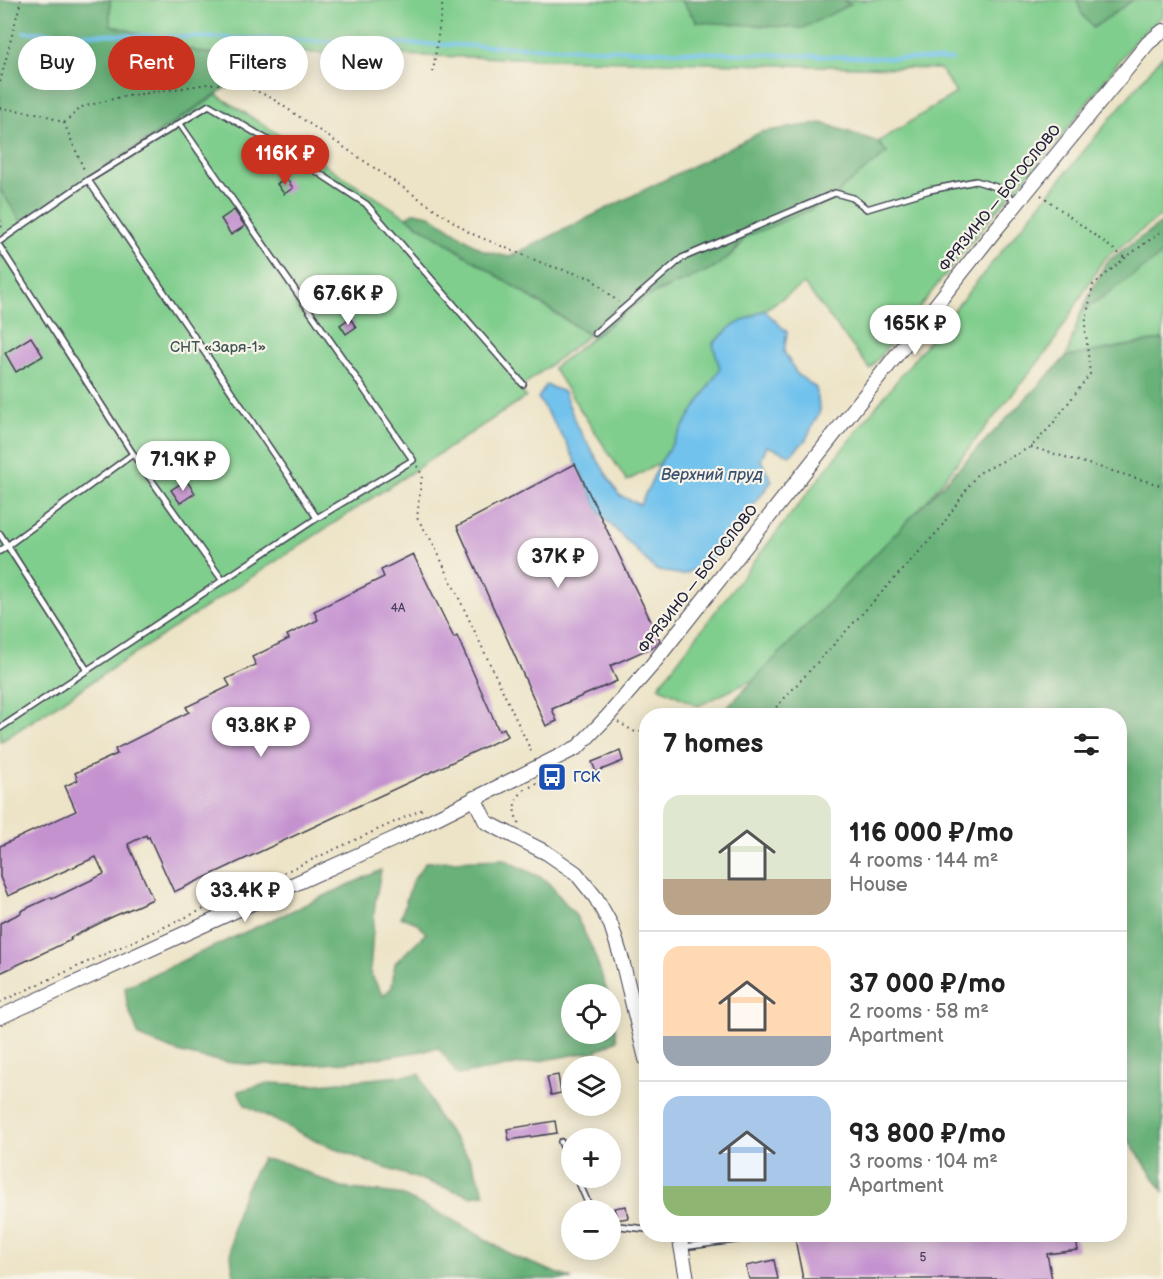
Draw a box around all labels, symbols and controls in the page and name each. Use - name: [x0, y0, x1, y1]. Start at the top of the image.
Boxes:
- chip: Buy: [18, 36, 96, 90]
- chip: Rent: [108, 36, 195, 90]
- chip: Filters: [207, 36, 308, 90]
- chip: New: [320, 36, 404, 90]
- street label: ФРЯЗИНО — БОГОСЛОВО: [935, 121, 1065, 275]
- pin: 116K ₽: [236, 135, 334, 186]
- text: 116K ₽: [255, 142, 315, 166]
- pin: 67.6K ₽: [293, 275, 403, 326]
- text: 67.6K ₽: [313, 282, 383, 306]
- pin: 165K ₽: [866, 305, 964, 356]
- text: 165K ₽: [884, 312, 946, 336]
- park label: СНТ «Заря-1»: [170, 338, 266, 357]
- pin: 71.9K ₽: [128, 441, 238, 492]
- text: 71.9K ₽: [150, 448, 216, 472]
- water label: Верхний пруд: [661, 466, 763, 485]
- street label: ФРЯЗИНО — БОГОСЛОВО: [634, 501, 762, 657]
- pin: 37K ₽: [516, 538, 600, 589]
- text: 37K ₽: [531, 545, 585, 569]
- house number: 4А: [391, 601, 406, 616]
- pin: 93.8K ₽: [206, 707, 316, 758]
- text: 93.8K ₽: [226, 714, 296, 738]
- icon: filters: [1070, 728, 1103, 761]
- text: 7 homes: [663, 729, 763, 760]
- bus stop icon: ГСК: [536, 761, 568, 793]
- place label: ГСК: [573, 768, 601, 787]
- text: 116 000 ₽/mo: [849, 818, 1014, 849]
- icon: home: [711, 819, 783, 891]
- text: 4 rooms · 144 m²: [849, 849, 998, 873]
- pin: 33.4K ₽: [190, 872, 300, 923]
- text: House: [849, 873, 908, 897]
- text: 33.4K ₽: [210, 879, 280, 903]
- text: 37 000 ₽/mo: [849, 969, 1005, 1000]
- icon: home: [711, 970, 783, 1042]
- map controls: [561, 984, 621, 1260]
- button: locate: [561, 984, 621, 1044]
- text: 2 rooms · 58 m²: [849, 1000, 989, 1024]
- text: Apartment: [849, 1024, 944, 1048]
- button: layers: [561, 1056, 621, 1116]
- text: 93 800 ₽/mo: [849, 1119, 1006, 1150]
- icon: home: [711, 1120, 783, 1192]
- button: +: [561, 1128, 621, 1188]
- text: 3 rooms · 104 m²: [849, 1150, 998, 1174]
- text: Apartment: [849, 1174, 944, 1198]
- button: −: [561, 1200, 621, 1260]
- house number: 5: [920, 1250, 927, 1265]

